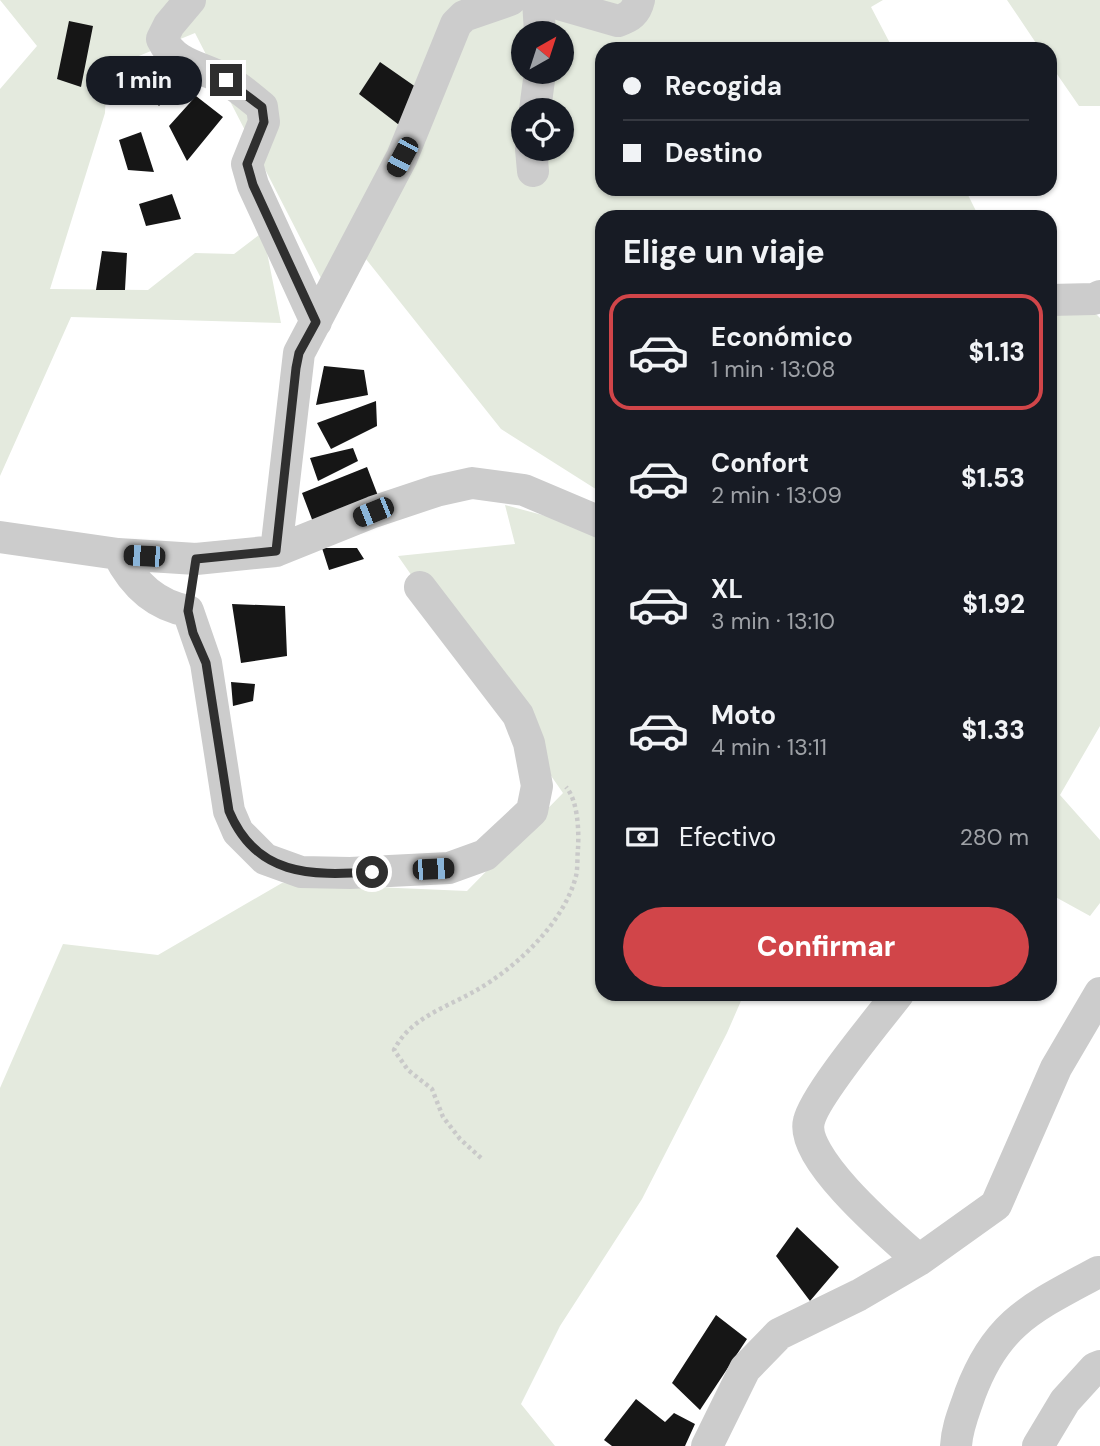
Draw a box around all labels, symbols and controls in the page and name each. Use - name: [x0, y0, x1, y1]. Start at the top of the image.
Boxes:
- north arrow: [511, 21, 574, 84]
- map controls: [511, 21, 574, 161]
- callout: 1 min: [86, 56, 202, 104]
- route end: [210, 64, 242, 96]
- text: 1 min: [116, 65, 172, 95]
- text: Recogida: [665, 69, 782, 103]
- button: locate: [511, 98, 574, 161]
- car: [383, 134, 422, 180]
- text: Destino: [665, 136, 763, 170]
- text: Elige un viaje: [623, 231, 825, 273]
- text: Económico: [711, 320, 853, 354]
- icon: car: [627, 321, 690, 384]
- text: $1.13: [969, 335, 1025, 369]
- text: 1 min · 13:08: [711, 354, 835, 384]
- text: Confort: [711, 446, 809, 480]
- icon: car: [627, 447, 690, 510]
- text: $1.53: [961, 461, 1025, 495]
- text: 2 min · 13:09: [711, 480, 842, 510]
- car: [350, 494, 397, 530]
- car: [123, 544, 166, 568]
- text: XL: [711, 572, 743, 606]
- icon: car: [627, 573, 690, 636]
- text: $1.92: [962, 587, 1025, 621]
- text: 3 min · 13:10: [711, 606, 835, 636]
- text: Moto: [711, 698, 776, 732]
- icon: car: [627, 699, 690, 762]
- text: $1.33: [962, 713, 1025, 747]
- text: 4 min · 13:11: [711, 732, 827, 762]
- icon: cash: [623, 818, 661, 856]
- text: Efectivo: [679, 820, 776, 854]
- text: 280 m: [960, 822, 1029, 852]
- route start: [356, 856, 388, 888]
- car: [412, 857, 455, 881]
- button: Confirmar: [623, 907, 1029, 987]

